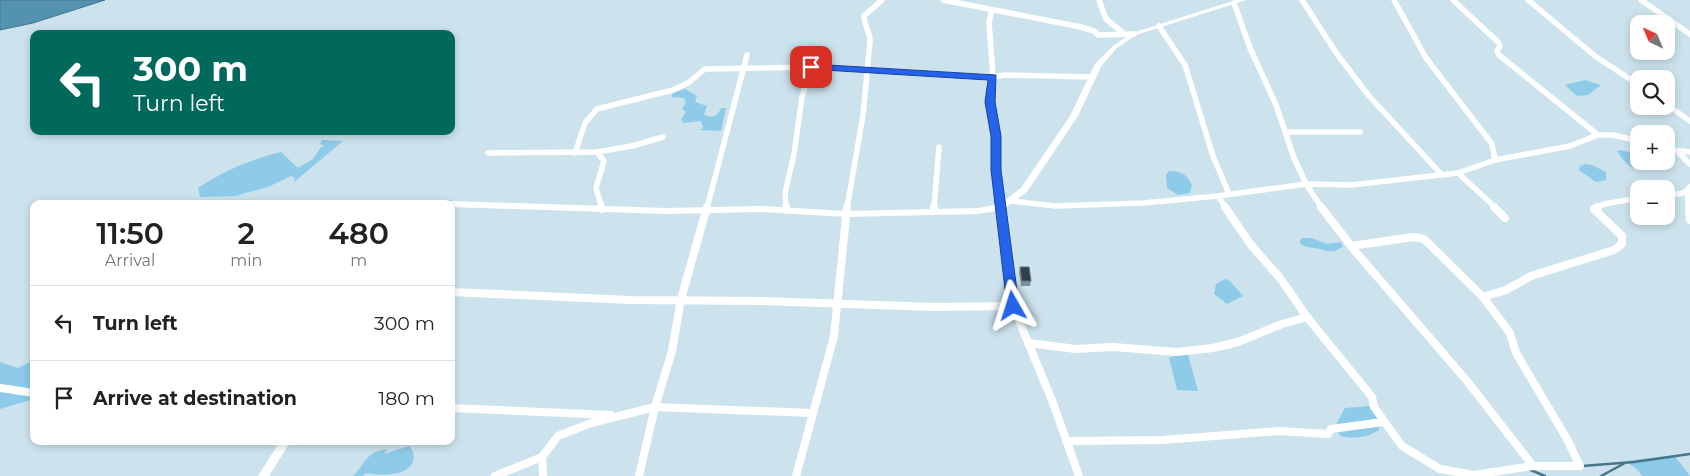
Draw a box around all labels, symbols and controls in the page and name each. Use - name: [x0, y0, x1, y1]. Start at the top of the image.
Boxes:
- north arrow: [1630, 15, 1675, 60]
- map controls: [1630, 15, 1675, 225]
- pin: [790, 46, 832, 88]
- text: 300 m: [133, 47, 248, 90]
- icon: left: [50, 50, 115, 115]
- icon: arrive: [797, 53, 825, 81]
- button: search: [1630, 70, 1675, 115]
- text: Turn left: [133, 90, 225, 117]
- button: +: [1630, 125, 1675, 170]
- button: −: [1630, 180, 1675, 225]
- text: 11:50: [96, 215, 164, 252]
- text: 2: [237, 215, 255, 252]
- text: 480: [328, 215, 389, 252]
- text: Arrival: [105, 251, 155, 270]
- text: min: [230, 251, 262, 270]
- text: m: [350, 251, 367, 270]
- position arrow: [986, 279, 1038, 331]
- icon: left: [50, 309, 78, 337]
- text: Turn left: [93, 312, 178, 335]
- text: 300 m: [374, 312, 435, 335]
- icon: arrive: [50, 384, 78, 412]
- text: Arrive at destination: [93, 387, 297, 410]
- text: 180 m: [378, 387, 435, 410]

